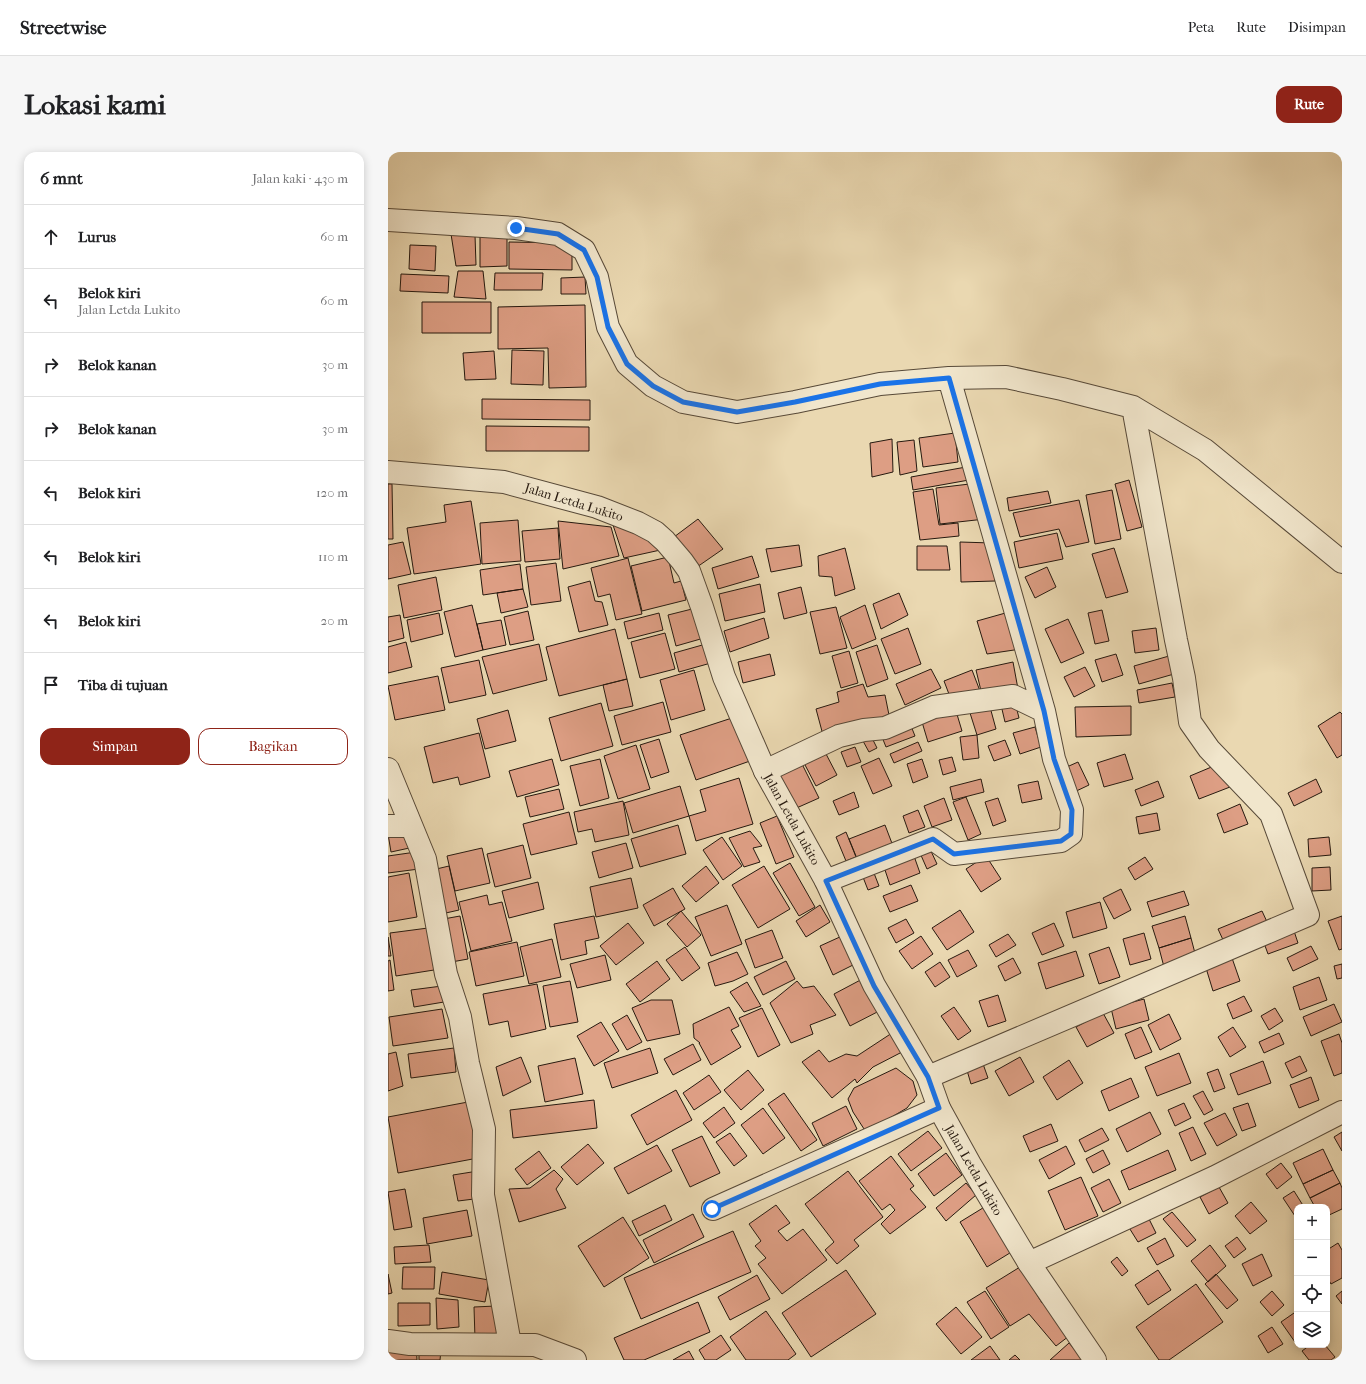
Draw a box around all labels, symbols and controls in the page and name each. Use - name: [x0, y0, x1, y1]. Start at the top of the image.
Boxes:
- text: Streetwise: [20, 17, 106, 39]
- text: Peta: [1188, 19, 1214, 36]
- text: Rute: [1236, 19, 1266, 36]
- text: Disimpan: [1288, 19, 1346, 36]
- button: Rute: [1276, 86, 1342, 123]
- text: Lokasi kami: [24, 88, 166, 121]
- text: 6 mnt: [40, 168, 83, 188]
- text: Jalan kaki · 430 m: [252, 171, 348, 186]
- route end: [507, 219, 525, 237]
- icon: ahead: [40, 226, 62, 248]
- text: Lurus: [78, 228, 116, 246]
- text: 60 m: [320, 229, 348, 244]
- text: Belok kiri: [78, 284, 141, 302]
- icon: left: [40, 290, 62, 312]
- text: 60 m: [320, 293, 348, 308]
- text: Jalan Letda Lukito: [78, 302, 180, 317]
- icon: right: [40, 354, 62, 376]
- text: Belok kanan: [78, 356, 157, 374]
- text: 30 m: [322, 357, 348, 372]
- icon: right: [40, 418, 62, 440]
- text: Belok kanan: [78, 420, 157, 438]
- text: 30 m: [322, 421, 348, 436]
- street label: Jalan Letda Lukito: [522, 480, 625, 524]
- icon: left: [40, 482, 62, 504]
- text: Belok kiri: [78, 484, 141, 502]
- text: 120 m: [316, 485, 348, 500]
- icon: left: [40, 546, 62, 568]
- text: Belok kiri: [78, 548, 141, 566]
- text: 110 m: [318, 549, 348, 564]
- icon: left: [40, 610, 62, 632]
- text: Belok kiri: [78, 612, 141, 630]
- text: 20 m: [321, 613, 348, 628]
- icon: arrive: [40, 674, 62, 696]
- text: Tiba di tujuan: [78, 676, 168, 694]
- button: Simpan: [40, 728, 190, 765]
- button: Bagikan: [198, 728, 348, 765]
- street label: Jalan Letda Lukito: [760, 770, 824, 868]
- street label: Jalan Letda Lukito: [941, 1121, 1006, 1218]
- route start: [703, 1200, 721, 1218]
- map controls: [1294, 1204, 1330, 1348]
- button: +: [1294, 1204, 1330, 1240]
- button: −: [1294, 1240, 1330, 1276]
- button: locate: [1294, 1276, 1330, 1312]
- button: layers: [1294, 1312, 1330, 1348]

